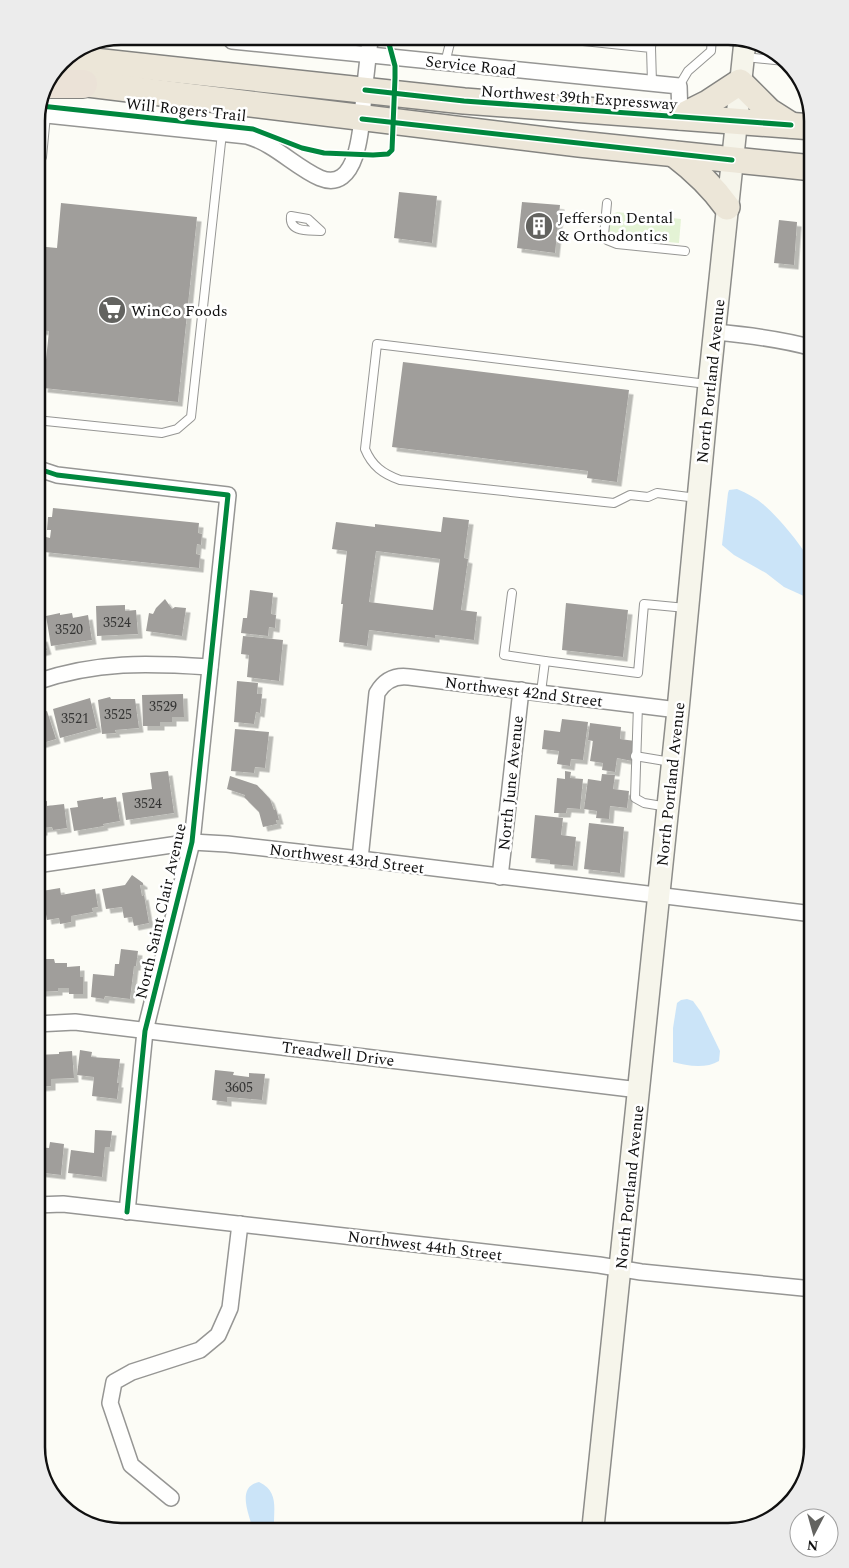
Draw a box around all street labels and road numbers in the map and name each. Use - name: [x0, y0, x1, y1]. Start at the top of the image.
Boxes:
- street label: Service Road: [424, 49, 517, 83]
- street label: Northwest 39th Expressway: [480, 79, 679, 117]
- street label: Will Rogers Trail: [124, 92, 247, 128]
- street label: North Portland Avenue: [690, 298, 732, 464]
- street label: Northwest 42nd Street: [443, 670, 605, 714]
- street label: North Portland Avenue: [650, 701, 692, 867]
- street label: North June Avenue: [492, 714, 530, 852]
- street label: North Saint Clair Avenue: [129, 821, 193, 1001]
- street label: Northwest 43rd Street: [268, 838, 426, 880]
- street label: Treadwell Drive: [280, 1035, 396, 1073]
- street label: North Portland Avenue: [609, 1104, 651, 1270]
- street label: Northwest 44th Street: [346, 1225, 504, 1267]

